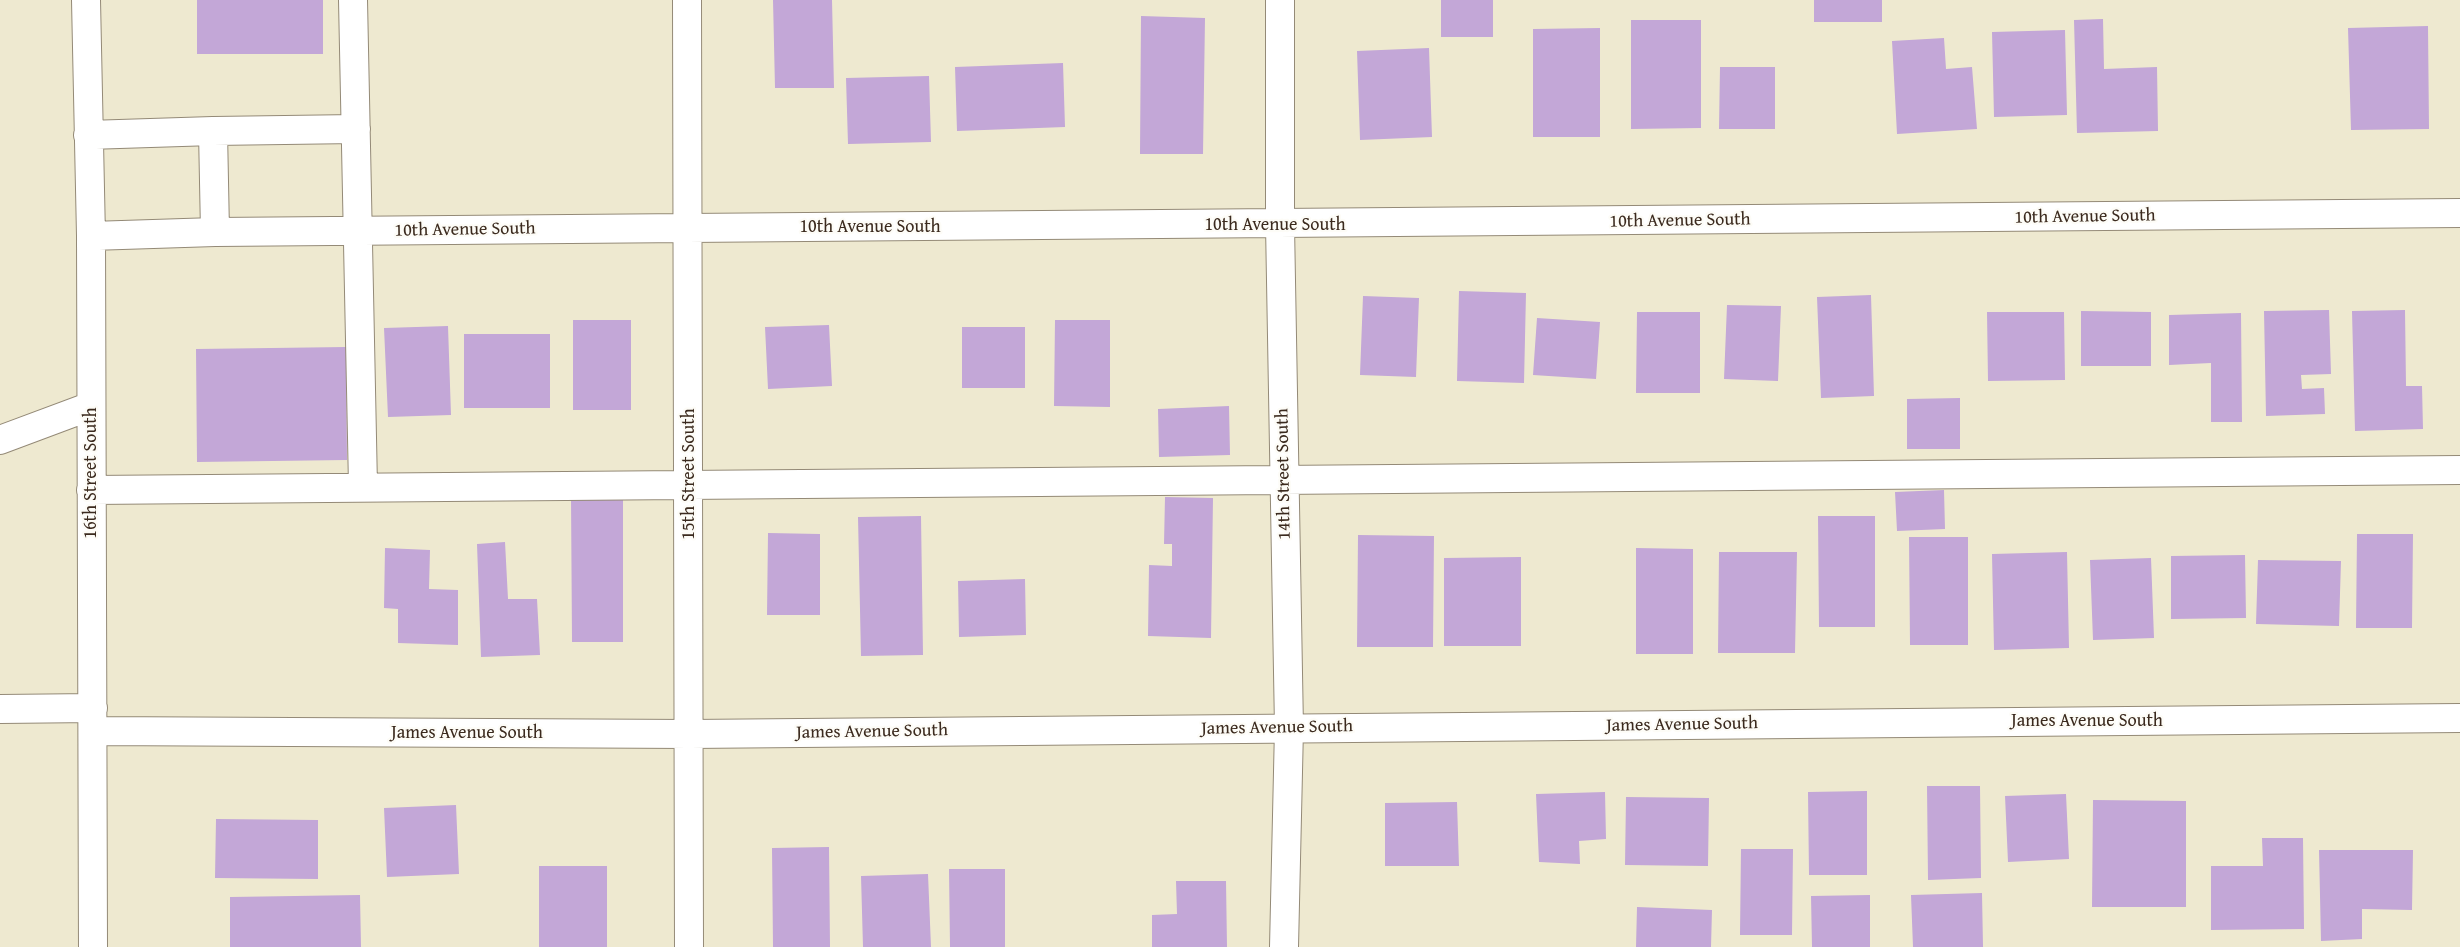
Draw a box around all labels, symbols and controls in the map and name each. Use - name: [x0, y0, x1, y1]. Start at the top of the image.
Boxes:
- street label: 10th Avenue South: [2014, 205, 2156, 229]
- street label: 10th Avenue South: [1609, 209, 1751, 233]
- street label: 10th Avenue South: [1204, 214, 1346, 236]
- street label: 10th Avenue South: [799, 216, 941, 238]
- street label: 10th Avenue South: [394, 218, 536, 242]
- street label: 16th Street South: [80, 407, 102, 539]
- street label: 15th Street South: [678, 408, 700, 540]
- street label: 14th Street South: [1272, 408, 1296, 540]
- street label: James Avenue South: [2011, 710, 2163, 732]
- street label: James Avenue South: [1606, 713, 1758, 737]
- street label: James Avenue South: [1201, 716, 1353, 740]
- street label: James Avenue South: [796, 720, 948, 744]
- street label: James Avenue South: [391, 722, 543, 744]

